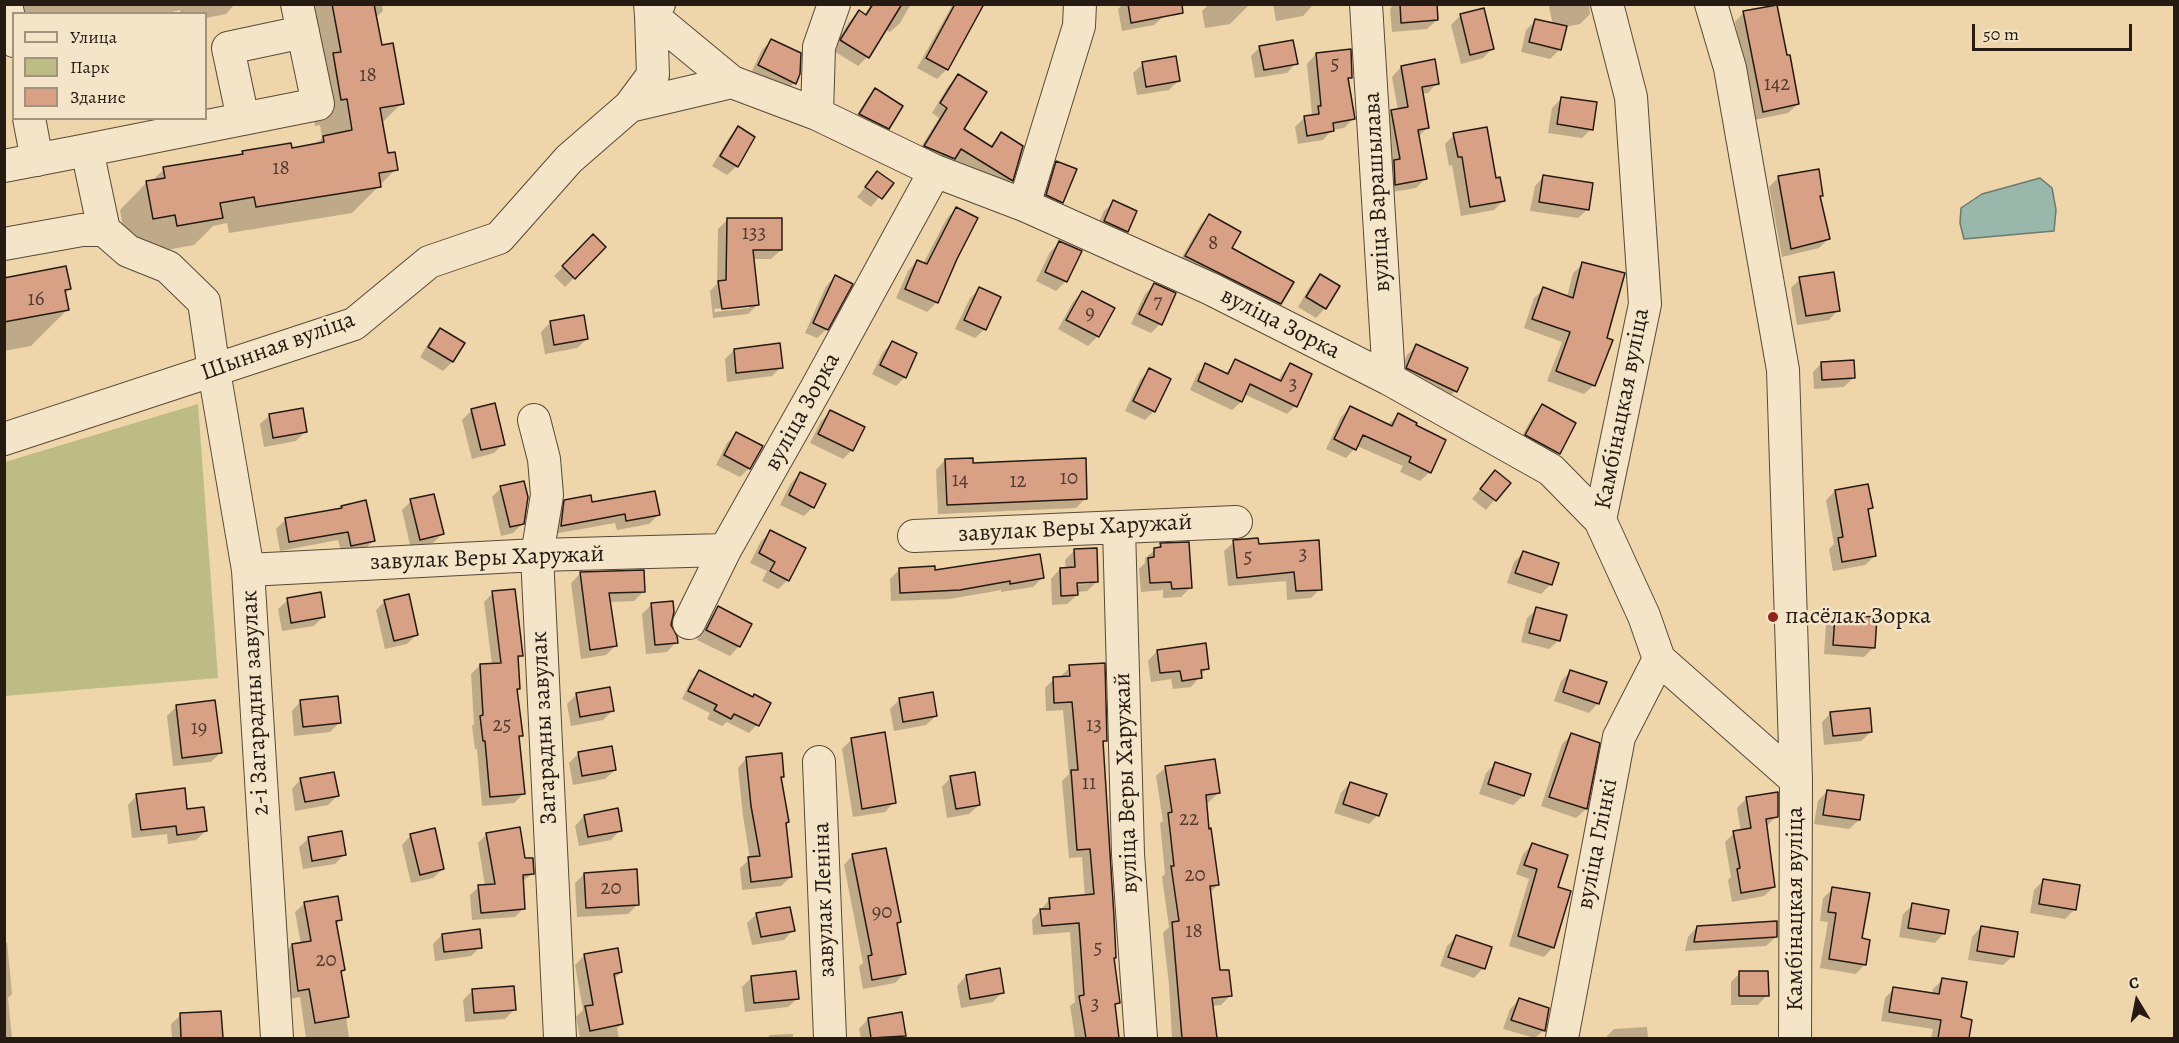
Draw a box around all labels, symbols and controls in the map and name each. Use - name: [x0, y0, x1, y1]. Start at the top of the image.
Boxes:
- legend: [12, 12, 207, 120]
- scale bar: [1975, 12, 2136, 50]
- text: 50 m: [1983, 22, 2019, 46]
- text: Улица: [70, 25, 117, 49]
- house number: 5: [1330, 52, 1340, 78]
- text: Парк: [70, 55, 110, 79]
- house number: 18: [359, 63, 377, 89]
- house number: 142: [1764, 72, 1790, 98]
- text: Здание: [70, 85, 126, 109]
- street label: вуліца Варашылава: [1358, 91, 1398, 293]
- house number: 18: [272, 156, 290, 182]
- house number: 133: [742, 221, 766, 247]
- house number: 8: [1208, 231, 1218, 257]
- street label: вуліца Зорка: [1215, 282, 1345, 366]
- house number: 16: [28, 287, 44, 313]
- house number: 7: [1154, 290, 1162, 316]
- house number: 9: [1085, 301, 1095, 327]
- street label: Шынная вуліца: [197, 306, 359, 388]
- street label: Камбінацкая вуліца: [1589, 306, 1657, 512]
- street label: вуліца Зорка: [759, 348, 847, 476]
- house number: 3: [1289, 372, 1297, 398]
- house number: 10: [1060, 466, 1078, 492]
- house number: 14: [952, 468, 968, 494]
- house number: 12: [1009, 469, 1027, 495]
- street label: завулак Веры Харужай: [957, 508, 1193, 550]
- street label: завулак Веры Харужай: [369, 541, 605, 577]
- house number: 3: [1299, 542, 1307, 568]
- house number: 5: [1243, 545, 1253, 571]
- street label: 2-і Загарадны завулак: [236, 589, 276, 817]
- place label: пасёлак Зорка: [1785, 603, 1931, 631]
- marker: пасёлак Зорка: [1766, 610, 1780, 624]
- street label: Загарадны завулак: [526, 630, 564, 826]
- street label: вуліца Веры Харужай: [1109, 672, 1145, 894]
- house number: 25: [492, 713, 512, 739]
- house number: 13: [1086, 713, 1102, 739]
- house number: 19: [191, 716, 207, 742]
- house number: 11: [1082, 771, 1096, 797]
- street label: вуліца Глінкі: [1571, 776, 1625, 912]
- house number: 22: [1179, 807, 1199, 833]
- street label: Камбінацкая вуліца: [1782, 807, 1810, 1011]
- street label: завулак Леніна: [808, 822, 842, 978]
- house number: 20: [1184, 863, 1206, 889]
- house number: 20: [600, 876, 622, 902]
- house number: 90: [872, 900, 892, 926]
- house number: 18: [1185, 919, 1203, 945]
- house number: 5: [1093, 936, 1103, 962]
- house number: 20: [315, 948, 337, 974]
- north arrow: [2107, 971, 2167, 1031]
- text: С: [2127, 972, 2141, 995]
- house number: 3: [1091, 992, 1099, 1018]

